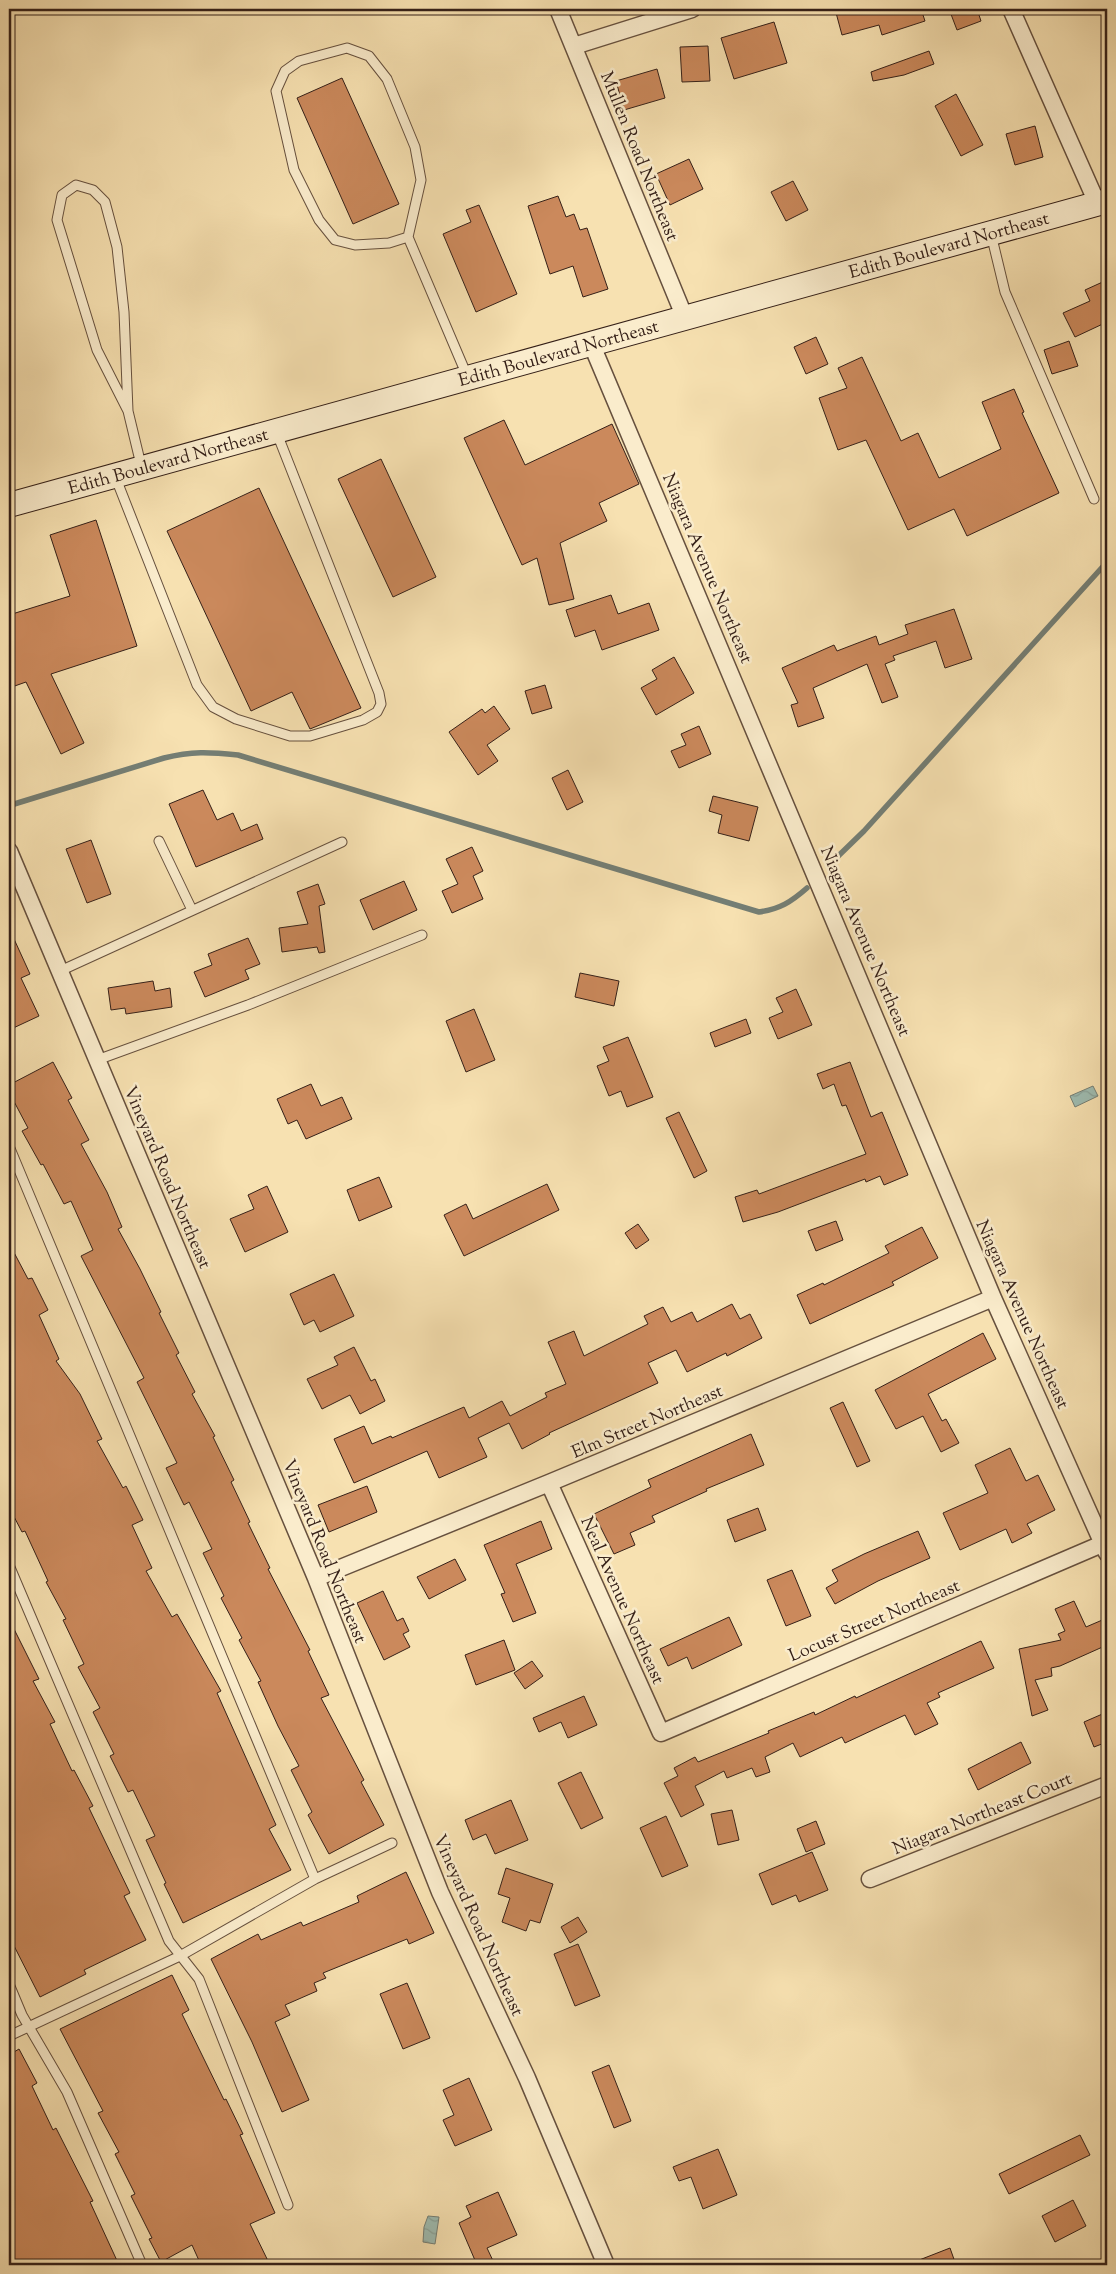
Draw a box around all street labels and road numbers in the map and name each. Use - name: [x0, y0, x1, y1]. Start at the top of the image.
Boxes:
- street label: Mullen Road Northeast: [592, 68, 684, 245]
- street label: Edith Boulevard Northeast: [846, 207, 1052, 287]
- street label: Edith Boulevard Northeast: [456, 315, 662, 395]
- street label: Edith Boulevard Northeast: [66, 423, 272, 503]
- street label: Niagara Avenue Northeast: [654, 470, 758, 668]
- street label: Niagara Avenue Northeast: [812, 843, 916, 1041]
- street label: Vineyard Road Northeast: [116, 1082, 216, 1273]
- street label: Niagara Avenue Northeast: [968, 1216, 1075, 1413]
- street label: Elm Street Northeast: [568, 1379, 727, 1466]
- street label: Vineyard Road Northeast: [274, 1456, 372, 1648]
- street label: Neal Avenue Northeast: [573, 1513, 670, 1689]
- street label: Locust Street Northeast: [785, 1574, 964, 1670]
- street label: Niagara Northeast Court: [889, 1767, 1076, 1863]
- street label: Vineyard Road Northeast: [425, 1831, 529, 2021]

